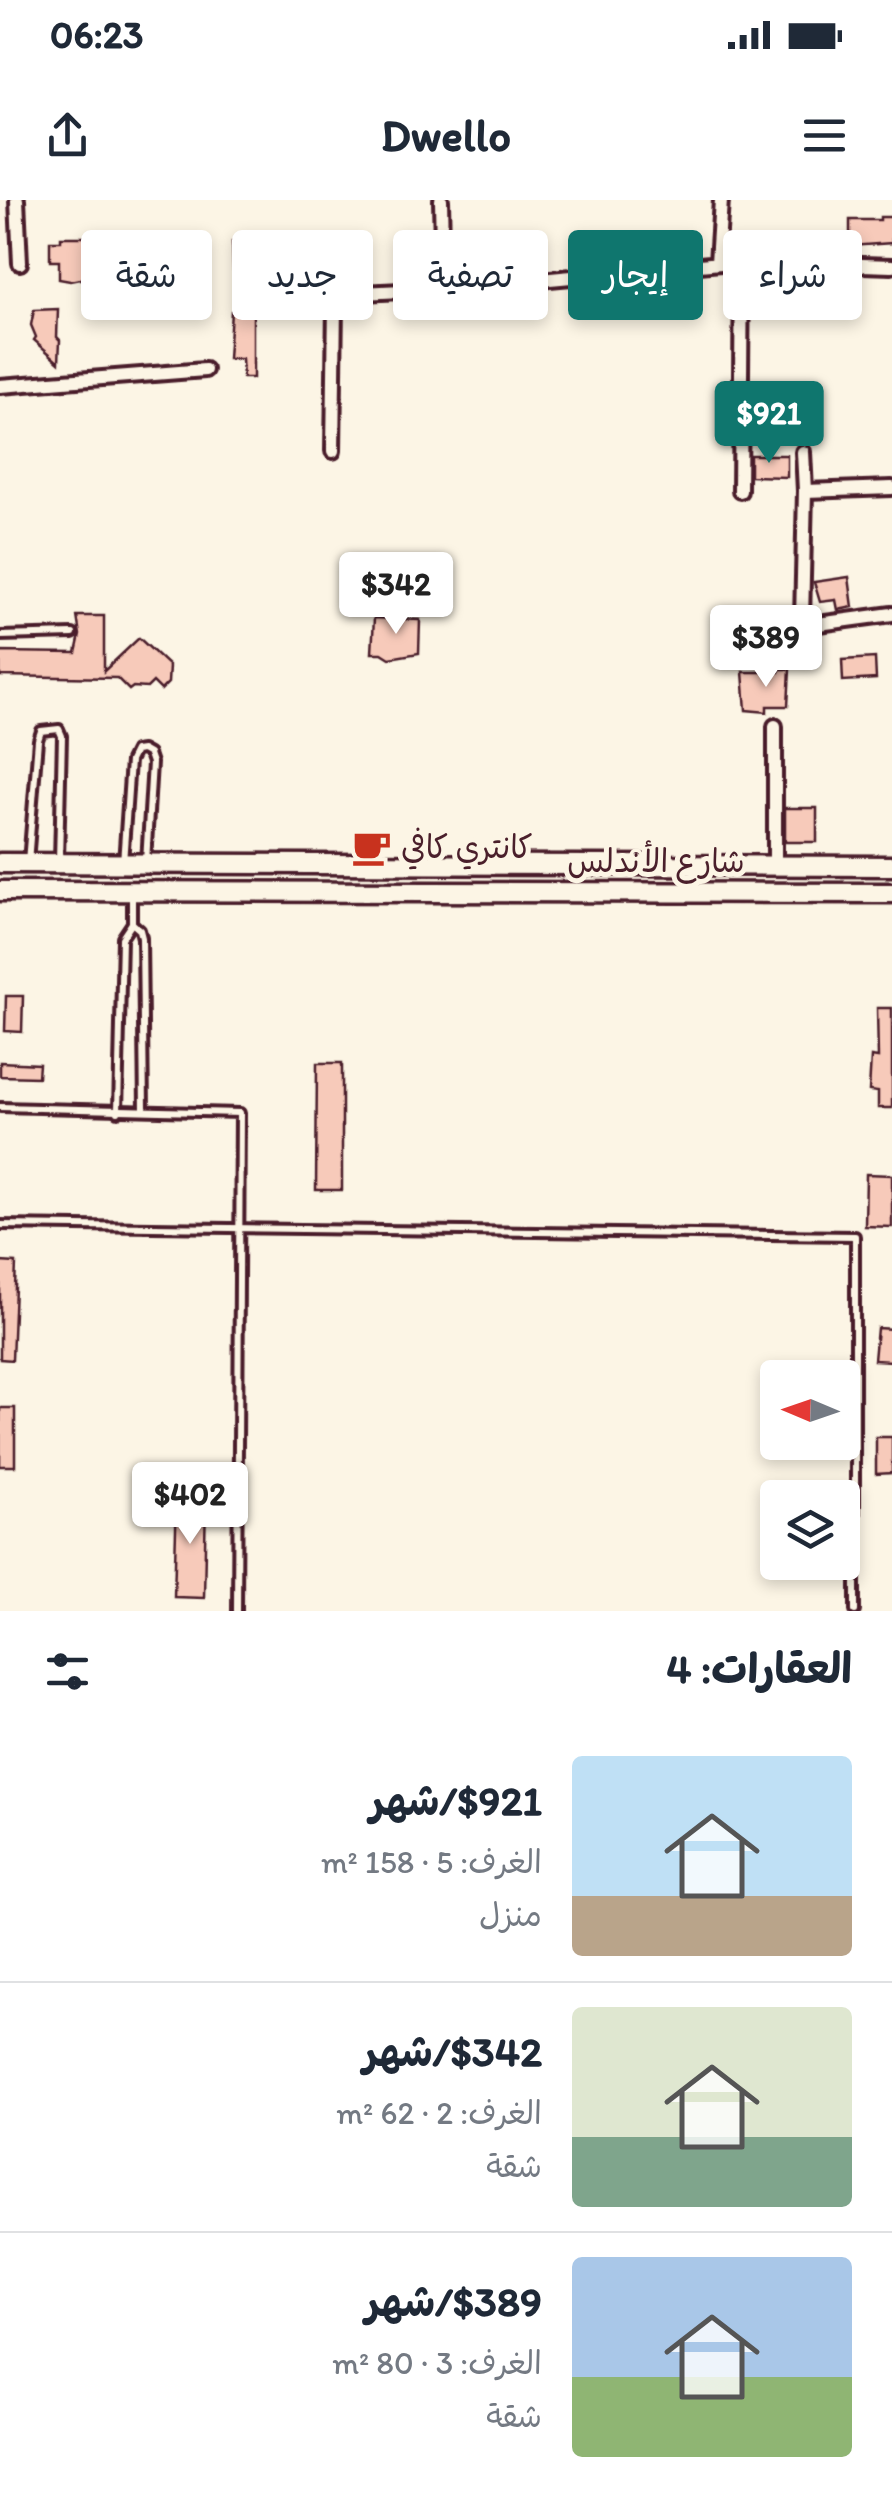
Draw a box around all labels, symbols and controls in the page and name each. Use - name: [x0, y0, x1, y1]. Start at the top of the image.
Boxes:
- text: 06:23: [50, 12, 144, 58]
- icon: share: [40, 108, 95, 163]
- text: Dwello: [381, 108, 511, 162]
- icon: menu: [797, 108, 852, 163]
- chip: شقة: [81, 230, 212, 320]
- chip: جديد: [232, 230, 373, 320]
- chip: تصفية: [393, 230, 548, 320]
- chip: إيجار: [568, 230, 703, 320]
- chip: شراء: [723, 230, 862, 320]
- pin: $921: [710, 381, 828, 466]
- text: $921: [737, 394, 801, 432]
- pin: $342: [337, 552, 455, 637]
- text: $342: [361, 565, 431, 603]
- pin: $389: [707, 605, 825, 690]
- text: $389: [732, 618, 800, 656]
- cafe icon: كانتري كافي: [350, 826, 392, 868]
- place label: كانتري كافي: [401, 827, 533, 870]
- street label: شارع الأندلس: [567, 840, 745, 884]
- north arrow: [760, 1360, 860, 1460]
- map controls: [760, 1360, 860, 1580]
- pin: $402: [131, 1462, 249, 1547]
- text: $402: [154, 1475, 226, 1513]
- button: layers: [760, 1480, 860, 1580]
- text: العقارات: 4: [666, 1643, 852, 1694]
- icon: filters: [40, 1644, 95, 1699]
- text: $921/شهر: [370, 1775, 542, 1826]
- icon: home: [652, 1796, 772, 1916]
- text: الغرف: 5 · 158 m²: [321, 1843, 542, 1881]
- text: منزل: [479, 1896, 542, 1934]
- text: $342/شهر: [363, 2026, 542, 2077]
- icon: home: [652, 2047, 772, 2167]
- text: الغرف: 2 · 62 m²: [336, 2094, 542, 2132]
- text: شقة: [486, 2147, 542, 2185]
- text: $389/شهر: [365, 2276, 542, 2327]
- icon: home: [652, 2297, 772, 2417]
- text: الغرف: 3 · 80 m²: [332, 2344, 542, 2382]
- text: شقة: [486, 2397, 542, 2435]

